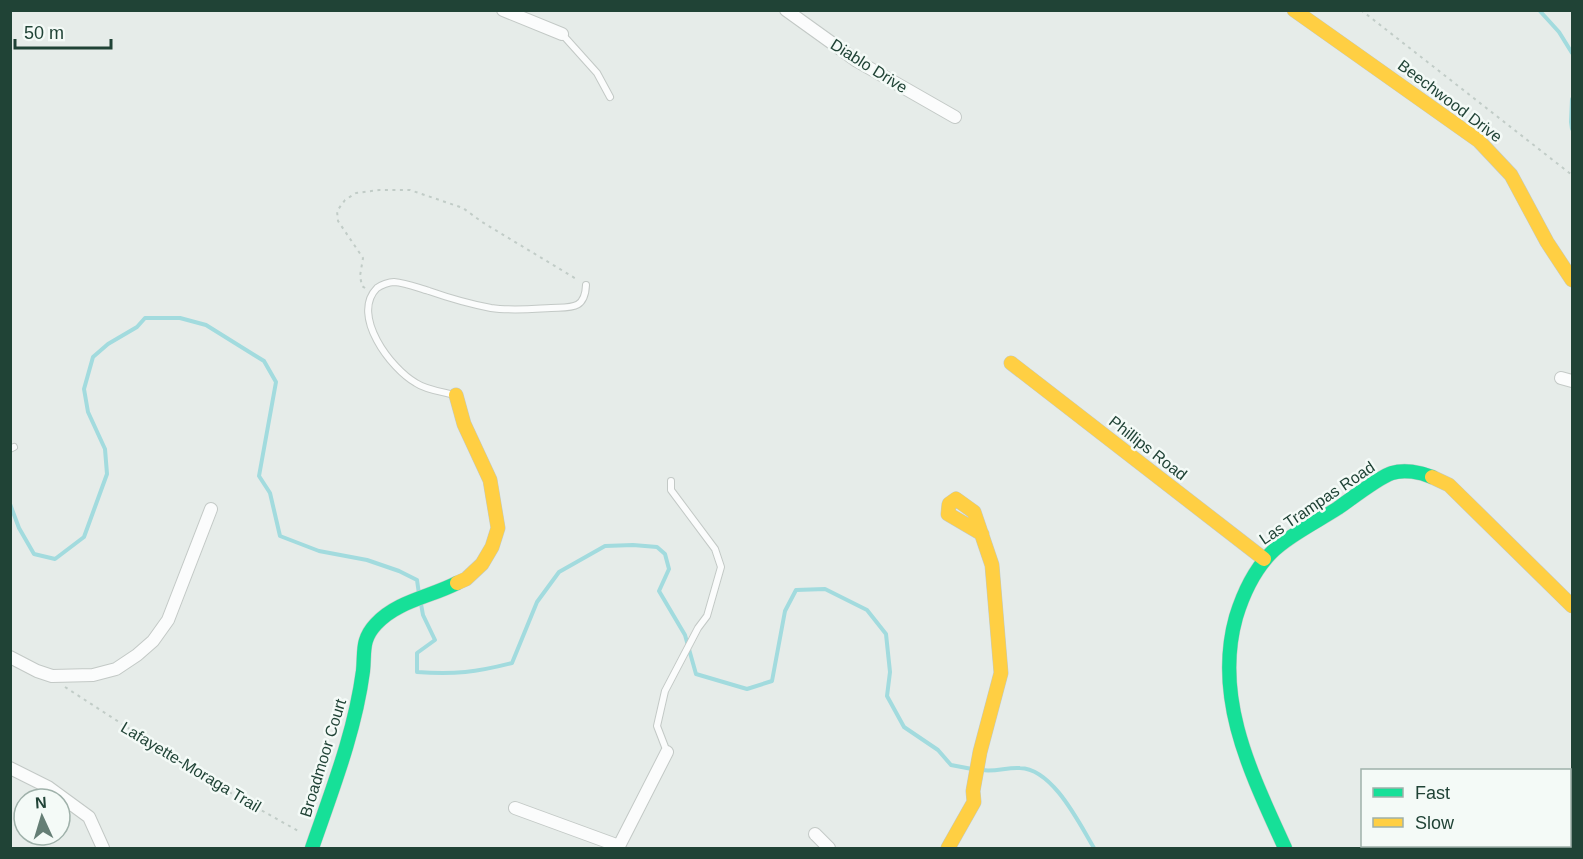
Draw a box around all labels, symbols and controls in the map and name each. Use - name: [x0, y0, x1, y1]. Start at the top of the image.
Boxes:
- scale bar: [15, 12, 111, 50]
- text: 50 m: [24, 23, 64, 43]
- street label: Diablo Drive: [828, 36, 911, 96]
- street label: Beechwood Drive: [1395, 56, 1505, 146]
- street label: Phillips Road: [1106, 413, 1190, 483]
- street label: Las Trampas Road: [1256, 458, 1378, 548]
- street label: Broadmoor Court: [297, 696, 349, 819]
- street label: Lafayette-Moraga Trail: [118, 718, 264, 816]
- legend: [1361, 769, 1571, 847]
- text: Fast: [1415, 783, 1450, 803]
- north arrow: [12, 787, 72, 847]
- text: N: [35, 794, 47, 811]
- text: Slow: [1415, 813, 1455, 833]

